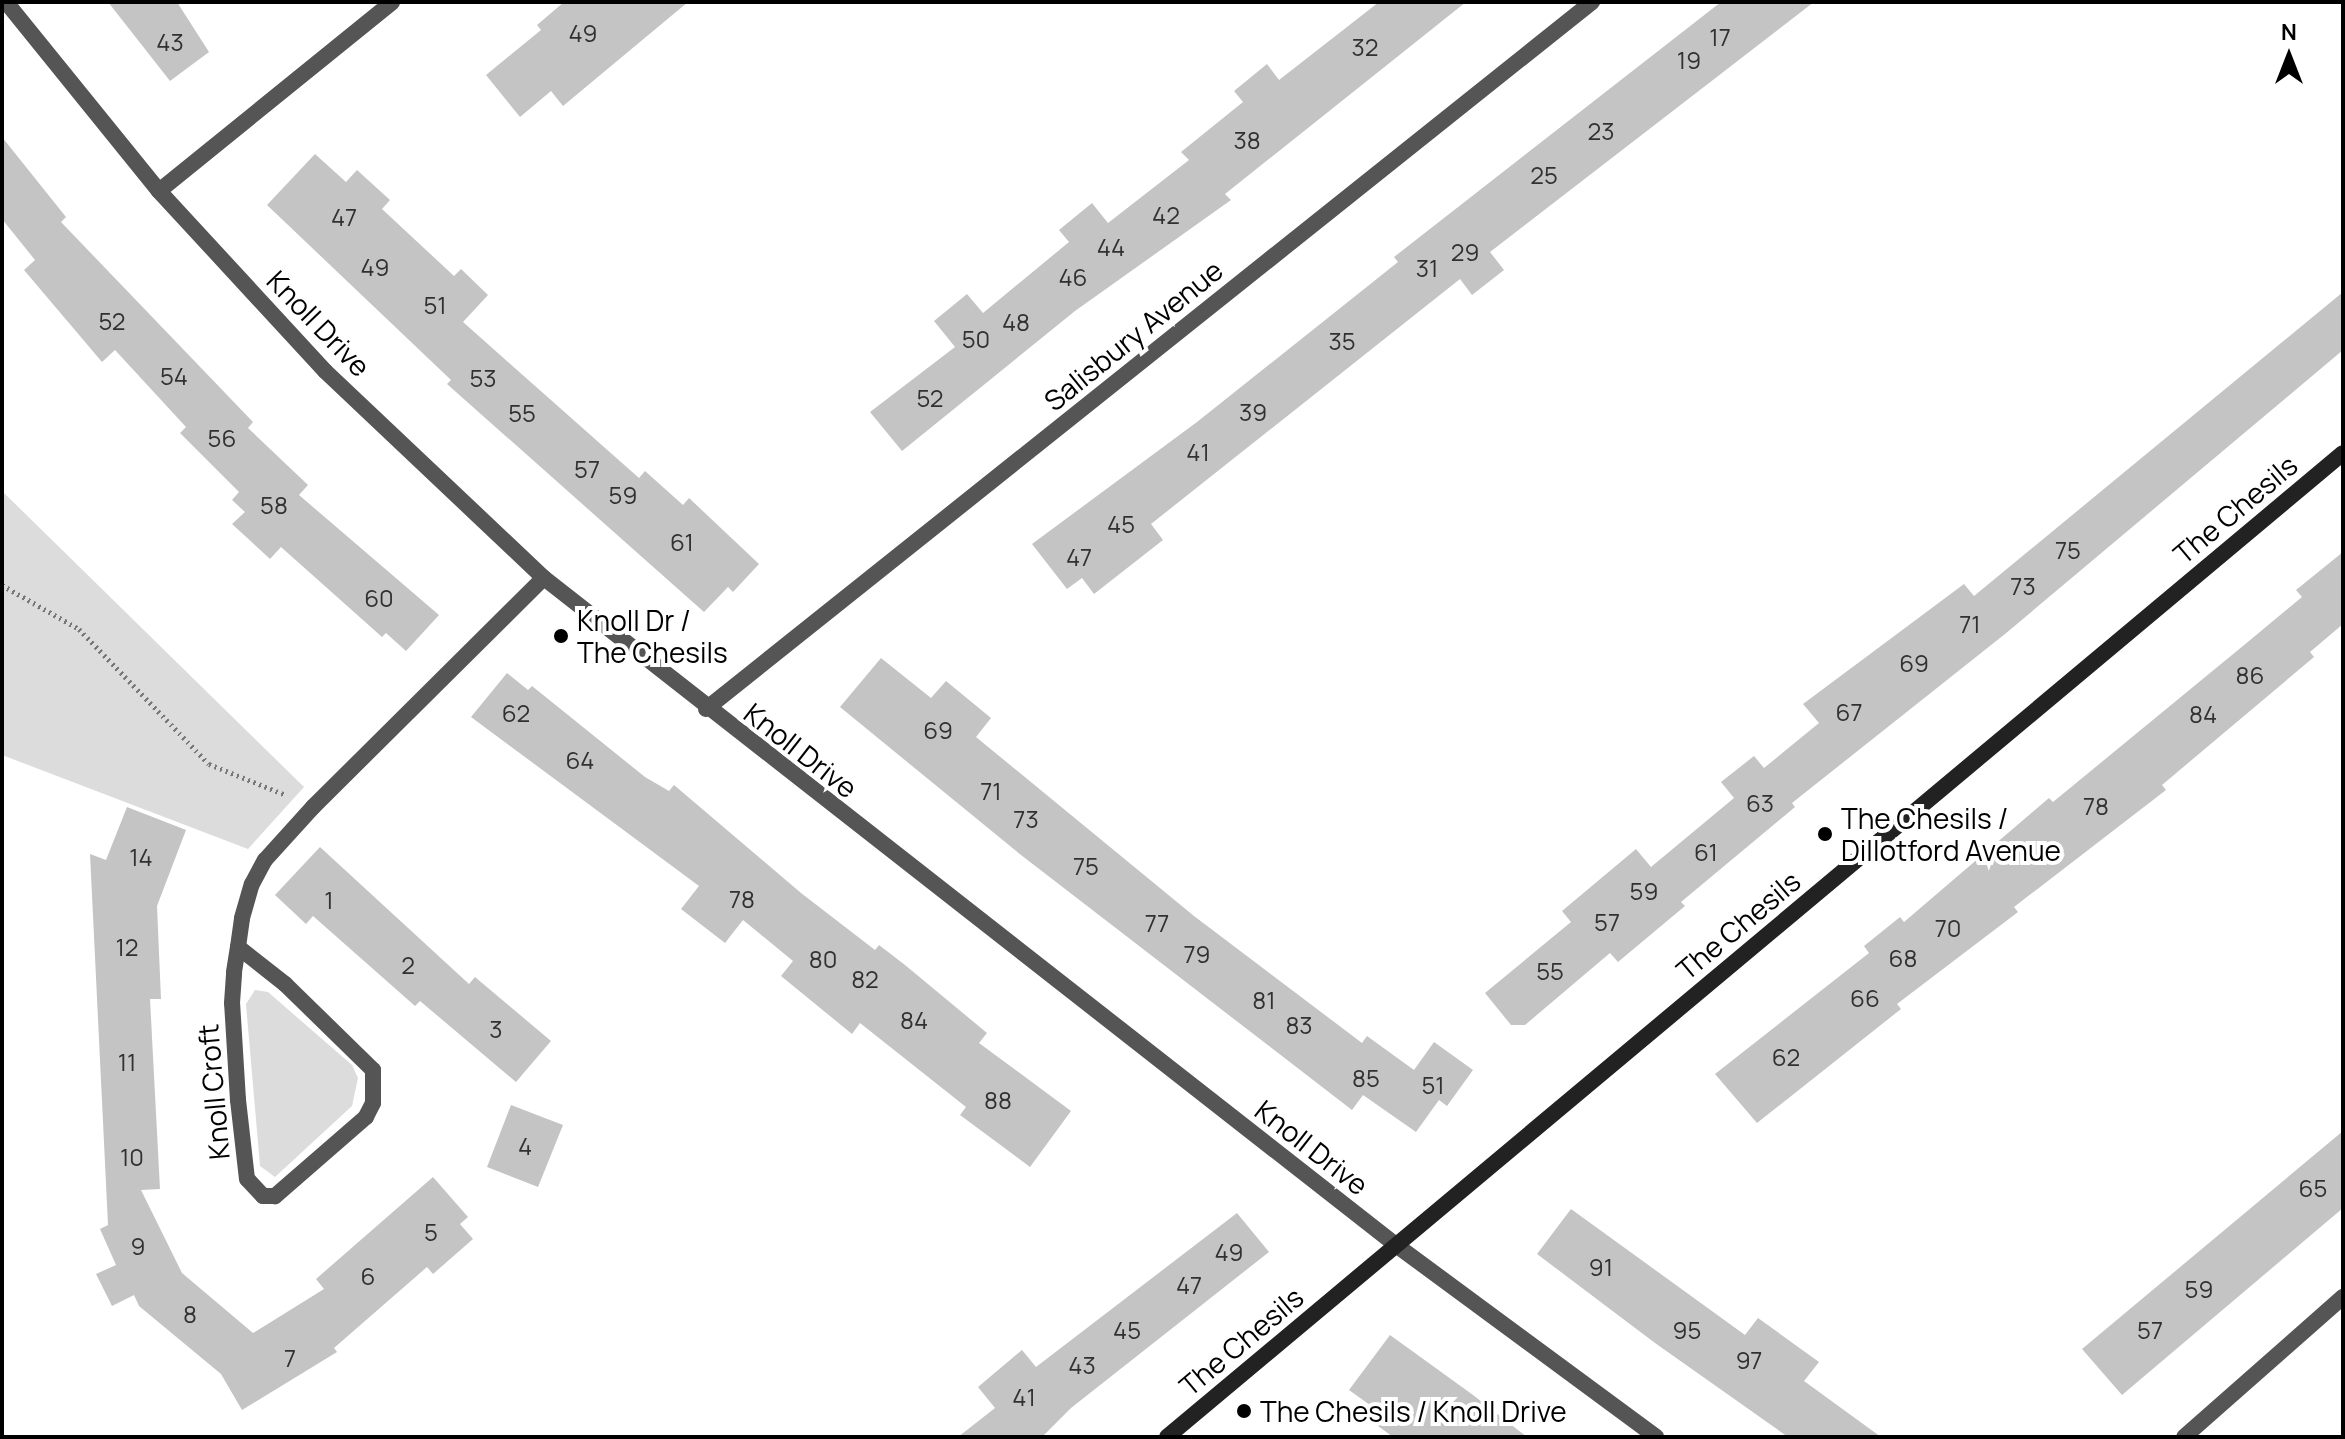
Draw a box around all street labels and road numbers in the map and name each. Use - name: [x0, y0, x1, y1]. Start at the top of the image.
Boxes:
- street label: Salisbury Avenue: [1037, 253, 1229, 417]
- street label: Knoll Drive: [260, 263, 378, 383]
- street label: The Chesils: [2166, 448, 2304, 570]
- street label: Knoll Drive: [738, 696, 864, 804]
- street label: The Chesils: [1669, 864, 1807, 986]
- street label: Knoll Croft: [190, 1023, 236, 1161]
- street label: Knoll Drive: [1249, 1093, 1375, 1201]
- street label: The Chesils: [1172, 1280, 1310, 1402]

